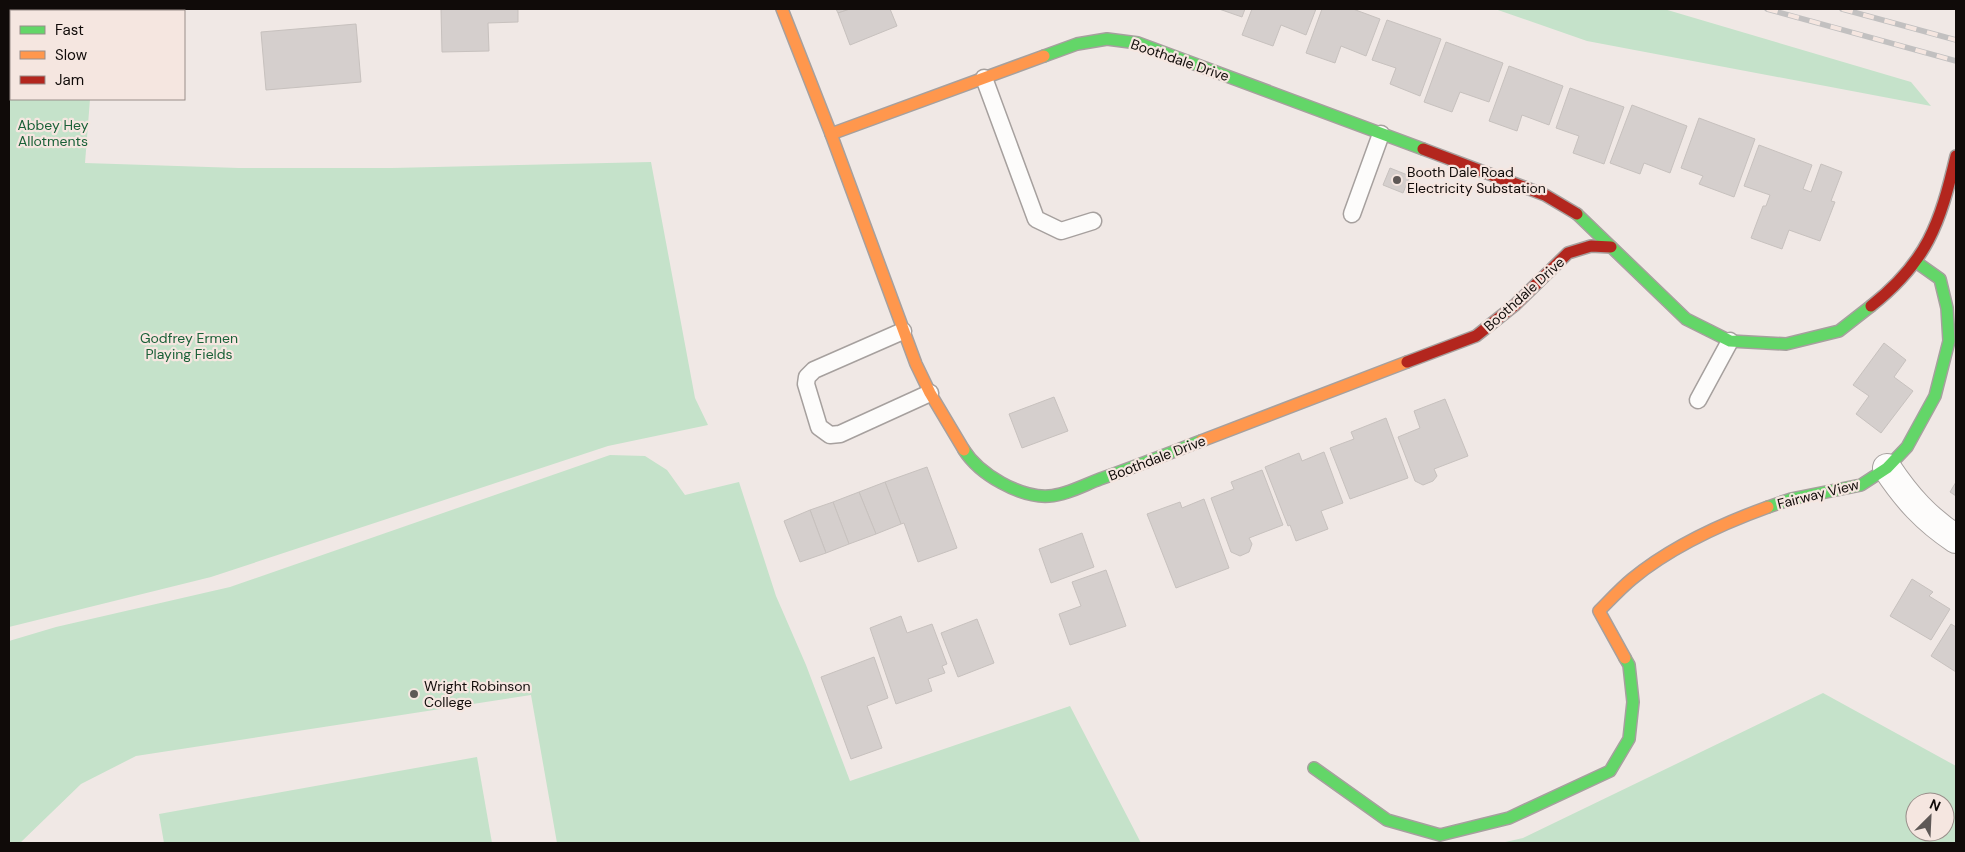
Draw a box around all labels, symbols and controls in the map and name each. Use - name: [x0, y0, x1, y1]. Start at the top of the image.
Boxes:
- legend: [10, 10, 185, 100]
- text: Fast: [55, 20, 84, 40]
- street label: Boothdale Drive: [1129, 35, 1231, 85]
- text: Slow: [55, 45, 88, 65]
- text: Jam: [55, 70, 84, 90]
- park label: Abbey Hey Allotments: [18, 116, 89, 150]
- place label: Booth Dale Road Electricity Substation: [1407, 163, 1546, 197]
- marker: Booth Dale Road Electricity Substation: [1391, 174, 1403, 186]
- street label: Boothdale Drive: [1480, 253, 1568, 335]
- park label: Godfrey Ermen Playing Fields: [140, 329, 238, 363]
- street label: Boothdale Drive: [1106, 431, 1208, 485]
- street label: Fairway View: [1775, 475, 1861, 513]
- place label: Wright Robinson College: [424, 677, 531, 711]
- marker: Wright Robinson College: [408, 688, 420, 700]
- north arrow: [1905, 792, 1955, 842]
- text: N: [1927, 795, 1944, 815]

